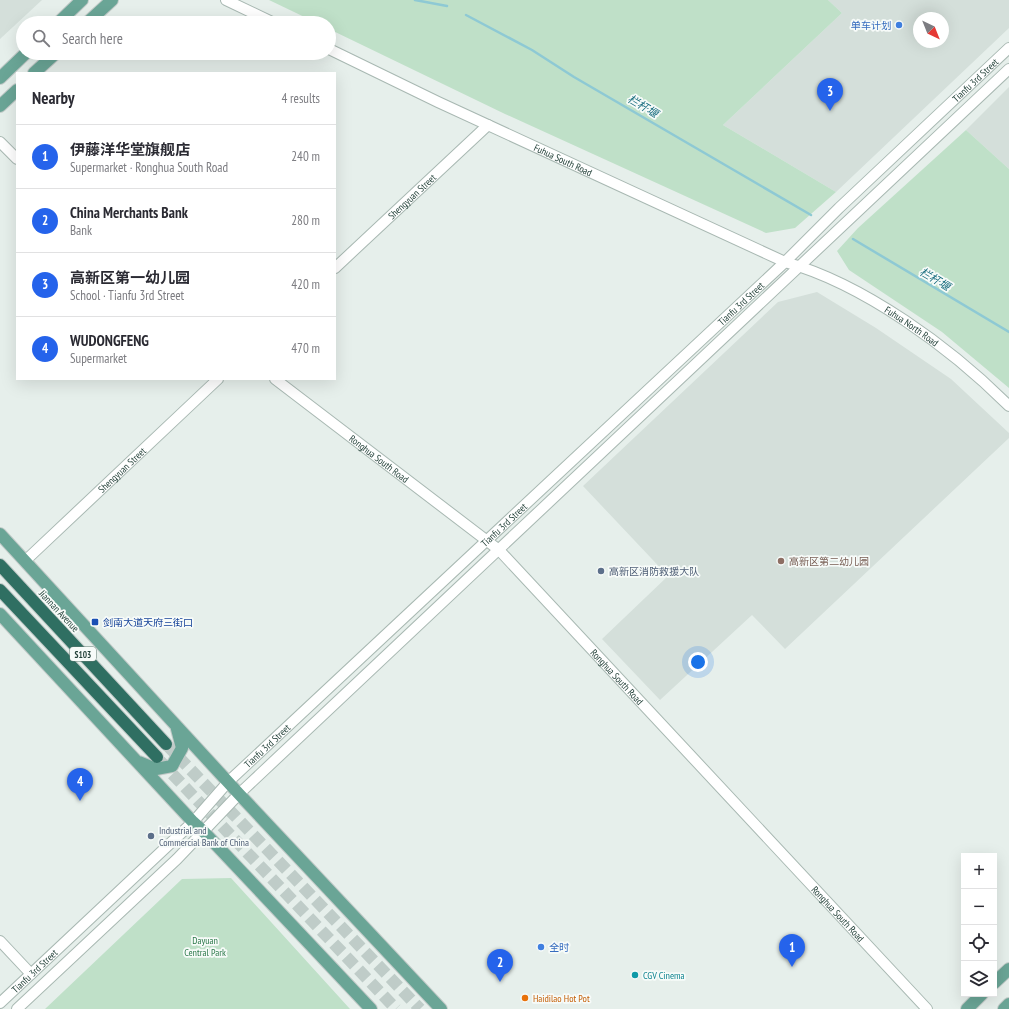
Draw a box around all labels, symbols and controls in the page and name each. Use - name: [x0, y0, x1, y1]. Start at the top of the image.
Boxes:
- north arrow: [913, 12, 949, 48]
- search box: [16, 16, 336, 60]
- place label: 单车计划: [851, 19, 891, 32]
- marker: 单车计划: [894, 20, 904, 30]
- icon: search: [30, 27, 52, 49]
- text: Search here: [62, 29, 123, 48]
- street label: Tianfu 3rd Street: [949, 55, 1001, 105]
- pin: 3: [817, 78, 843, 111]
- text: Nearby: [32, 87, 75, 109]
- text: 4 results: [281, 90, 320, 107]
- water label: 栏杆堰: [625, 92, 662, 122]
- text: 伊藤洋华堂旗舰店: [70, 140, 190, 159]
- street label: Fuhua South Road: [532, 141, 594, 179]
- text: 1: [42, 148, 48, 165]
- text: 240 m: [291, 148, 320, 165]
- text: Supermarket · Ronghua South Road: [70, 159, 228, 176]
- street label: Shengyuan Street: [385, 171, 439, 222]
- text: China Merchants Bank: [70, 203, 188, 222]
- text: 2: [42, 212, 48, 229]
- text: 280 m: [291, 212, 320, 229]
- text: Bank: [70, 222, 92, 239]
- water label: 栏杆堰: [917, 265, 954, 295]
- text: 高新区第一幼儿园: [70, 268, 190, 287]
- text: 3: [42, 276, 48, 293]
- text: 420 m: [291, 276, 320, 293]
- street label: Tianfu 3rd Street: [715, 279, 767, 328]
- text: School · Tianfu 3rd Street: [70, 287, 184, 304]
- street label: Fuhua North Road: [883, 303, 941, 349]
- text: WUDONGFENG: [70, 331, 149, 350]
- text: 4: [42, 340, 48, 357]
- text: 470 m: [291, 340, 320, 357]
- text: Supermarket: [70, 350, 127, 367]
- street label: Ronghua South Road: [347, 432, 412, 485]
- street label: Shengyuan Street: [95, 444, 149, 495]
- street label: Tianfu 3rd Street: [478, 500, 530, 549]
- place label: 高新区第二幼儿园: [789, 555, 869, 568]
- marker: 高新区第二幼儿园: [776, 556, 786, 566]
- place label: 高新区消防救援大队: [609, 565, 699, 578]
- marker: 高新区消防救援大队: [596, 566, 606, 576]
- street label: Jiannan Avenue: [36, 586, 82, 635]
- place label: 剑南大道天府三街口: [103, 616, 193, 629]
- marker: 剑南大道天府三街口: [90, 617, 100, 627]
- street label: Ronghua South Road: [588, 646, 646, 707]
- road number: S103: [70, 647, 96, 661]
- your location: [688, 652, 708, 672]
- street label: Tianfu 3rd Street: [241, 721, 293, 770]
- pin: 4: [67, 768, 93, 801]
- place label: Industrial and Commercial Bank of China: [159, 824, 249, 849]
- marker: Industrial and Commercial Bank of China: [146, 831, 156, 841]
- map controls: [961, 853, 997, 997]
- button: +: [961, 853, 997, 889]
- street label: Ronghua South Road: [809, 883, 867, 944]
- button: −: [961, 889, 997, 925]
- button: locate: [961, 925, 997, 961]
- park label: Dayuan Central Park: [184, 934, 226, 959]
- pin: 1: [779, 934, 805, 967]
- place label: 全时: [549, 941, 569, 954]
- marker: 全时: [536, 942, 546, 952]
- street label: Tianfu 3rd Street: [8, 946, 60, 996]
- pin: 2: [487, 949, 513, 982]
- button: layers: [961, 961, 997, 997]
- place label: CGV Cinema: [643, 969, 685, 982]
- marker: CGV Cinema: [630, 970, 640, 980]
- place label: Haidilao Hot Pot: [533, 992, 590, 1005]
- marker: Haidilao Hot Pot: [520, 993, 530, 1003]

